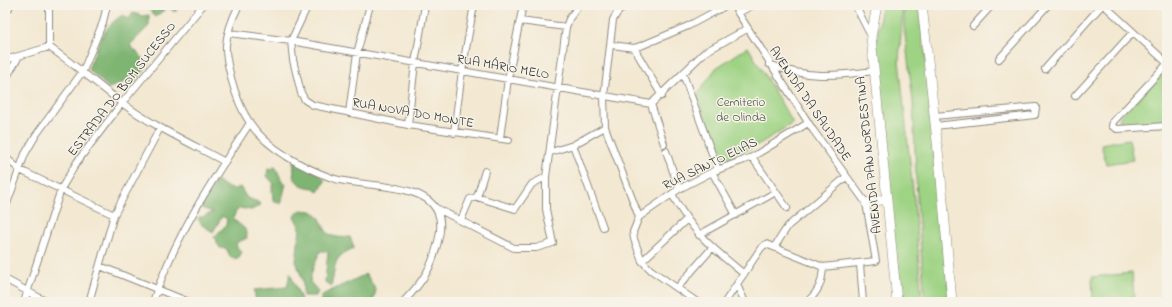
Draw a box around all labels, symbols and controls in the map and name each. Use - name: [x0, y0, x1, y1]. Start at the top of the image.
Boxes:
- street label: ESTRADA DO BOM SUCESSO: [63, 18, 181, 160]
- street label: AVENIDA DA SAUDADE: [764, 43, 856, 165]
- street label: RUA MÁRIO MELO: [455, 50, 551, 84]
- street label: AVENIDA PAN NORDESTINA: [851, 75, 887, 235]
- street label: RUA NOVA DO MONTE: [351, 93, 475, 133]
- park label: Cemiterio de Olinda: [716, 93, 766, 127]
- street label: RUA SANTO ELIAS: [659, 133, 761, 195]

